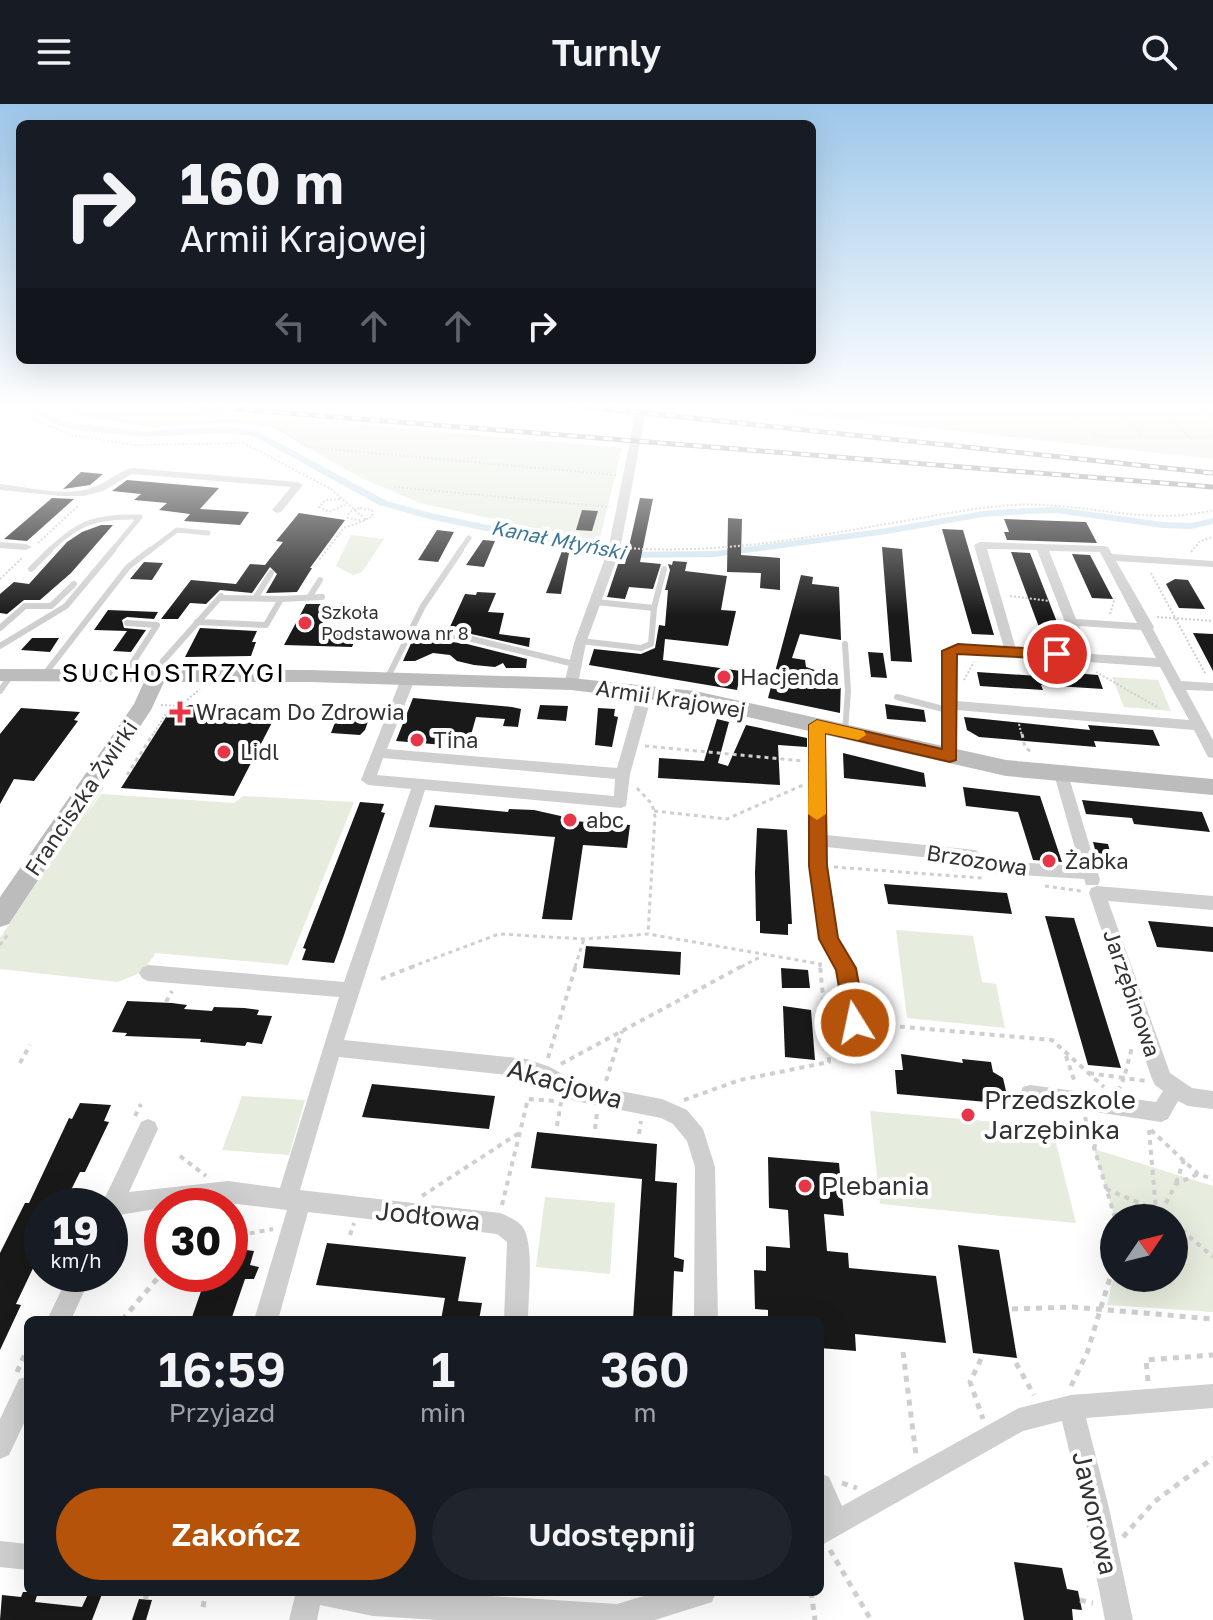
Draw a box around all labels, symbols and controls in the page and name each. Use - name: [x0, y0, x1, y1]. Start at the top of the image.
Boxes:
- icon: menu: [32, 30, 76, 74]
- icon: search: [1137, 30, 1181, 74]
- text: Turnly: [552, 31, 661, 74]
- text: 160 m: [180, 149, 344, 216]
- icon: right: [48, 152, 152, 256]
- text: Armii Krajowej: [180, 217, 427, 260]
- icon: left: [268, 304, 312, 348]
- icon: ahead: [352, 304, 396, 348]
- icon: ahead: [436, 304, 480, 348]
- icon: right: [520, 304, 564, 348]
- water label: Kanał Młyński: [489, 514, 630, 565]
- place label: Szkoła Podstawowa nr 8: [321, 601, 469, 644]
- marker: Szkoła Podstawowa nr 8: [296, 614, 314, 632]
- pin: [1023, 620, 1091, 688]
- icon: arrive: [1035, 632, 1079, 676]
- district label: SUCHOSTRZYGI: [62, 657, 286, 688]
- place label: Hacjenda: [740, 663, 839, 690]
- marker: Hacjenda: [715, 668, 733, 686]
- street label: Armii Krajowej: [594, 673, 748, 724]
- place label: Wracam Do Zdrowia: [196, 698, 405, 725]
- marker: Wracam Do Zdrowia: [171, 703, 189, 721]
- street label: Franciszka Żwirki: [19, 715, 143, 881]
- place label: Tina: [433, 726, 479, 753]
- marker: Tina: [408, 731, 426, 749]
- place label: Lidl: [240, 738, 279, 765]
- marker: Lidl: [215, 743, 233, 761]
- place label: abc: [586, 806, 624, 833]
- marker: abc: [561, 811, 579, 829]
- street label: Brzozowa: [925, 838, 1030, 881]
- place label: Żabka: [1065, 847, 1129, 874]
- marker: Żabka: [1040, 852, 1058, 870]
- street label: Jarzębinowa: [1098, 925, 1167, 1060]
- position arrow: [813, 981, 897, 1065]
- street label: Akacjowa: [504, 1052, 626, 1115]
- place label: Przedszkole Jarzębinka: [984, 1084, 1136, 1145]
- marker: Przedszkole Jarzębinka: [959, 1106, 977, 1124]
- place label: Plebania: [821, 1170, 930, 1201]
- marker: Plebania: [796, 1177, 814, 1195]
- speed limit sign: 30: [144, 1188, 248, 1292]
- street label: Jodłowa: [374, 1195, 482, 1236]
- north arrow: [1100, 1204, 1188, 1292]
- map controls: [1100, 1204, 1188, 1292]
- text: 19: [53, 1206, 99, 1254]
- text: km/h: [51, 1248, 101, 1272]
- text: 16:59: [158, 1340, 286, 1398]
- text: 1: [431, 1340, 455, 1398]
- text: 360: [600, 1340, 690, 1398]
- text: Przyjazd: [169, 1397, 275, 1428]
- text: min: [420, 1397, 466, 1428]
- text: m: [633, 1397, 656, 1428]
- street label: Jaworowa: [1066, 1448, 1125, 1578]
- button: Zakończ: [56, 1488, 416, 1580]
- button: Udostępnij: [432, 1488, 792, 1580]

